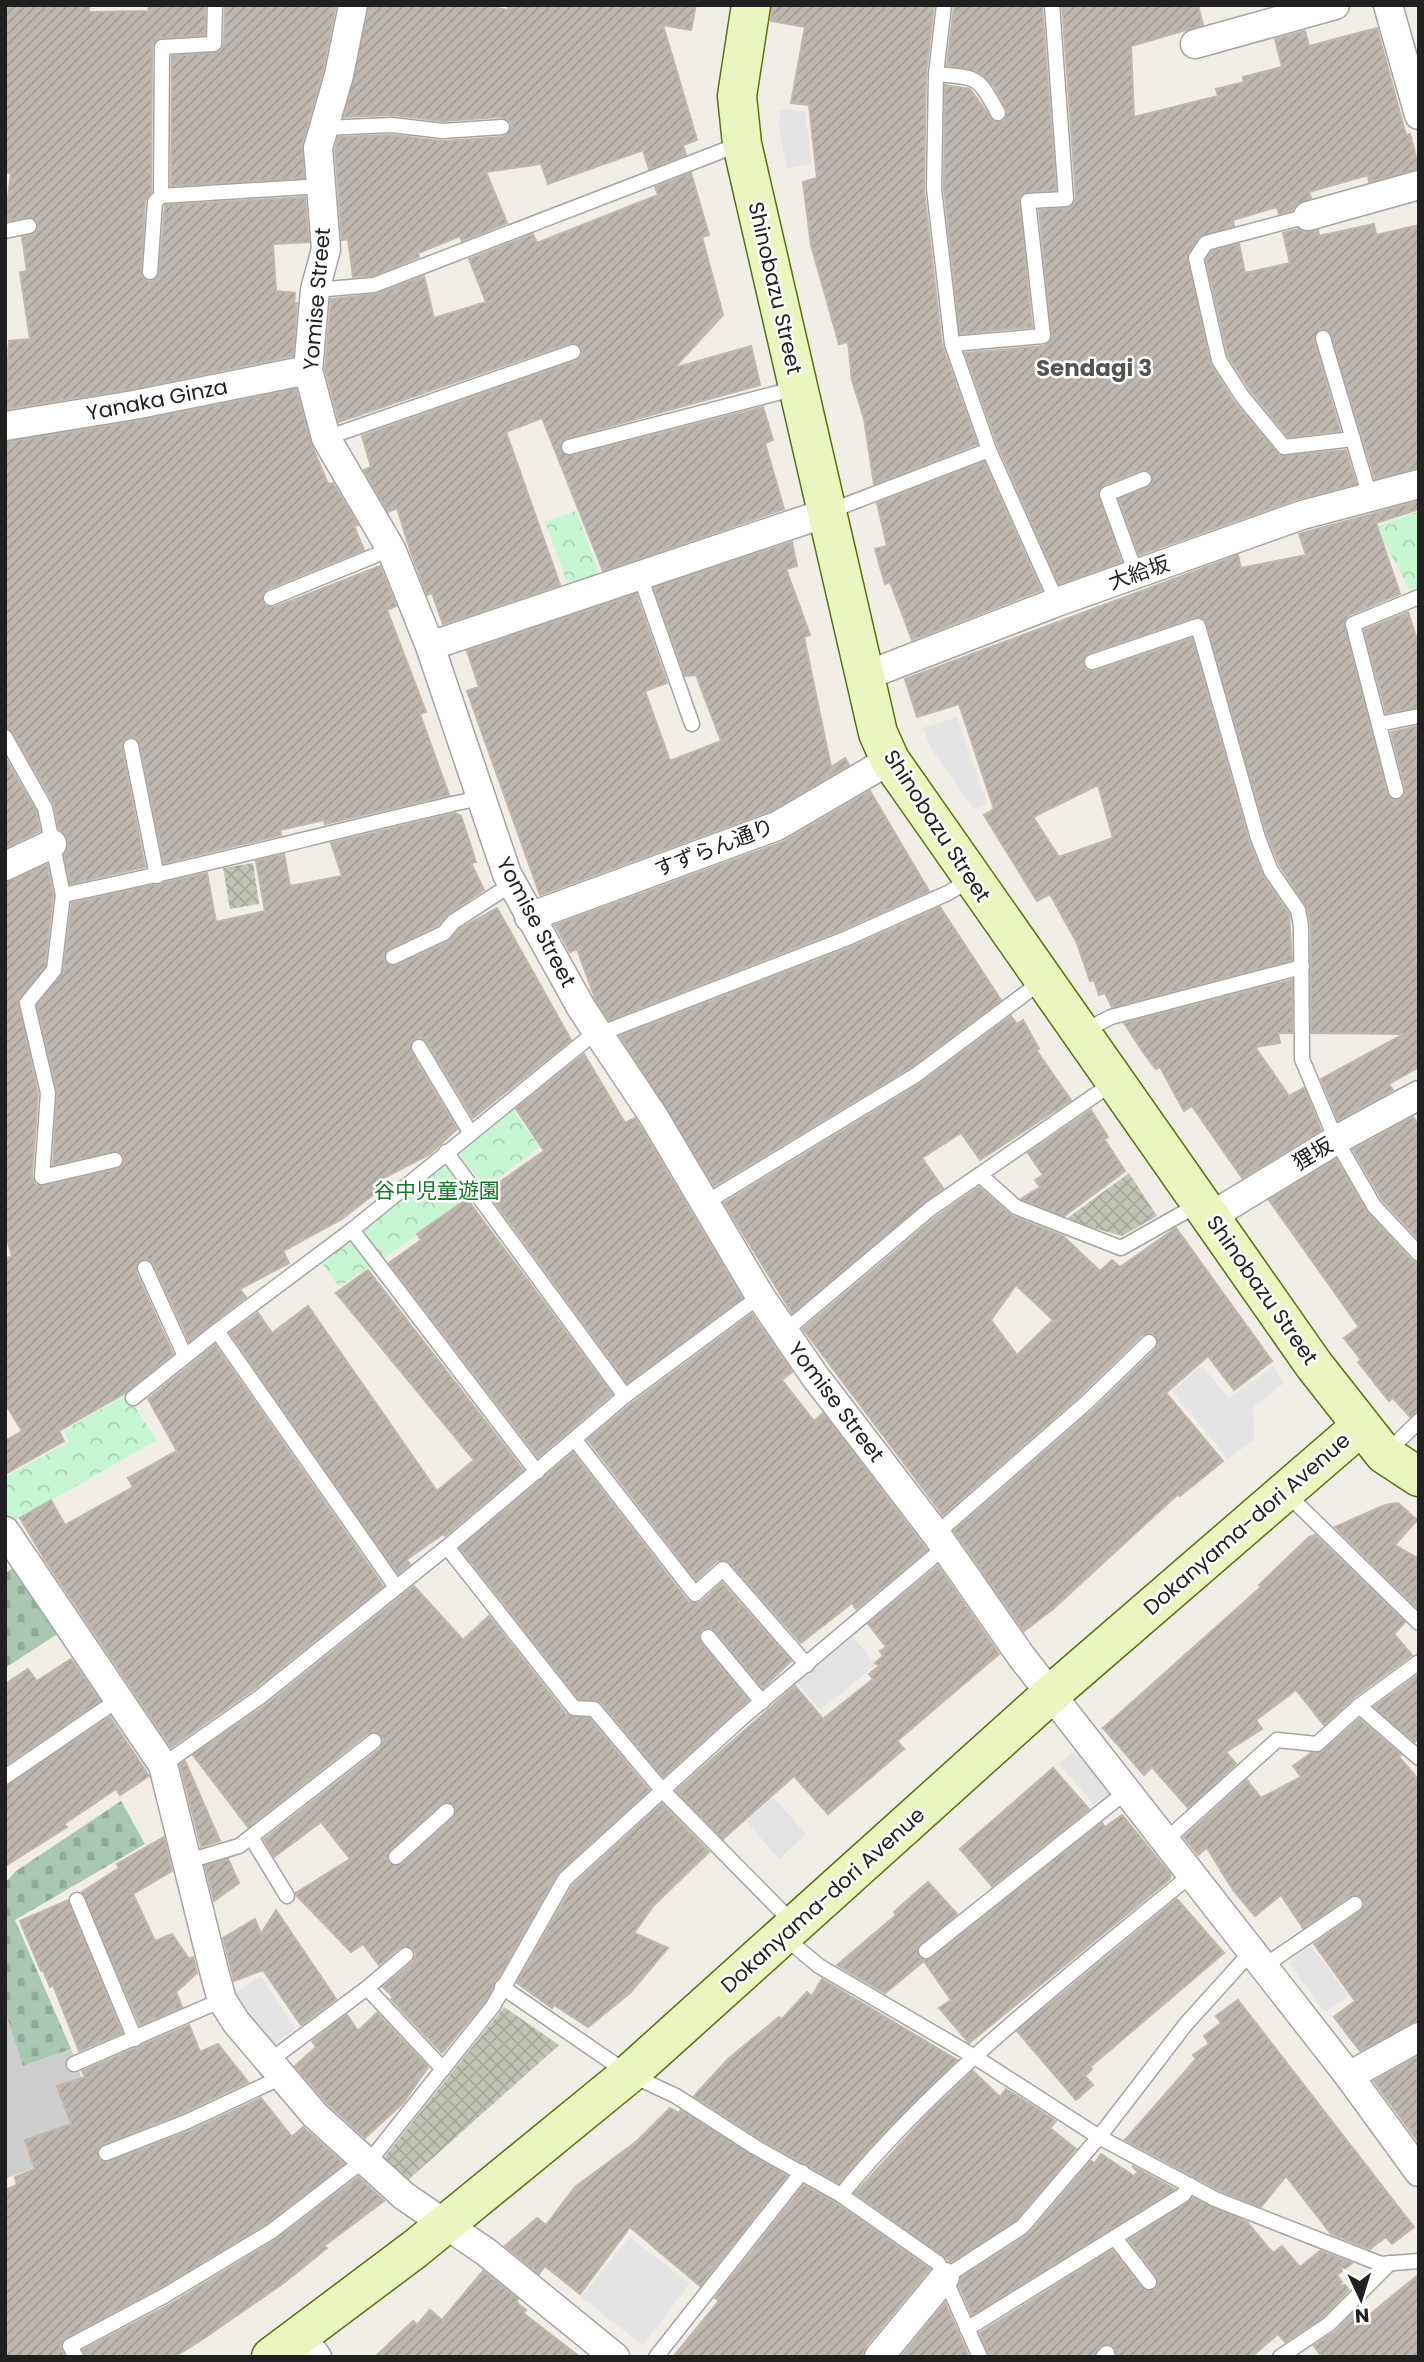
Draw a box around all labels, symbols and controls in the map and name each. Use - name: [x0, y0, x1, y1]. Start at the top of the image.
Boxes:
- street label: Shinobazu Street: [742, 199, 809, 377]
- street label: Yomise Street: [296, 226, 337, 372]
- district label: Sendagi 3: [1036, 352, 1152, 384]
- street label: Yanaka Ginza: [84, 372, 230, 427]
- street label: 大給坂: [1104, 549, 1173, 596]
- street label: Shinobazu Street: [877, 744, 998, 908]
- street label: すずらん通り: [650, 811, 778, 884]
- street label: Yomise Street: [490, 852, 583, 992]
- street label: 狸坂: [1287, 1130, 1338, 1177]
- park label: 谷中児童遊園: [374, 1176, 500, 1205]
- street label: Shinobazu Street: [1200, 1209, 1325, 1370]
- street label: Yomise Street: [782, 1336, 891, 1468]
- street label: Dokanyama-dori Avenue: [1137, 1426, 1356, 1622]
- street label: Dokanyama-dori Avenue: [714, 1800, 931, 1999]
- north arrow: [1326, 2264, 1396, 2334]
- text: N: [1354, 2301, 1370, 2329]

